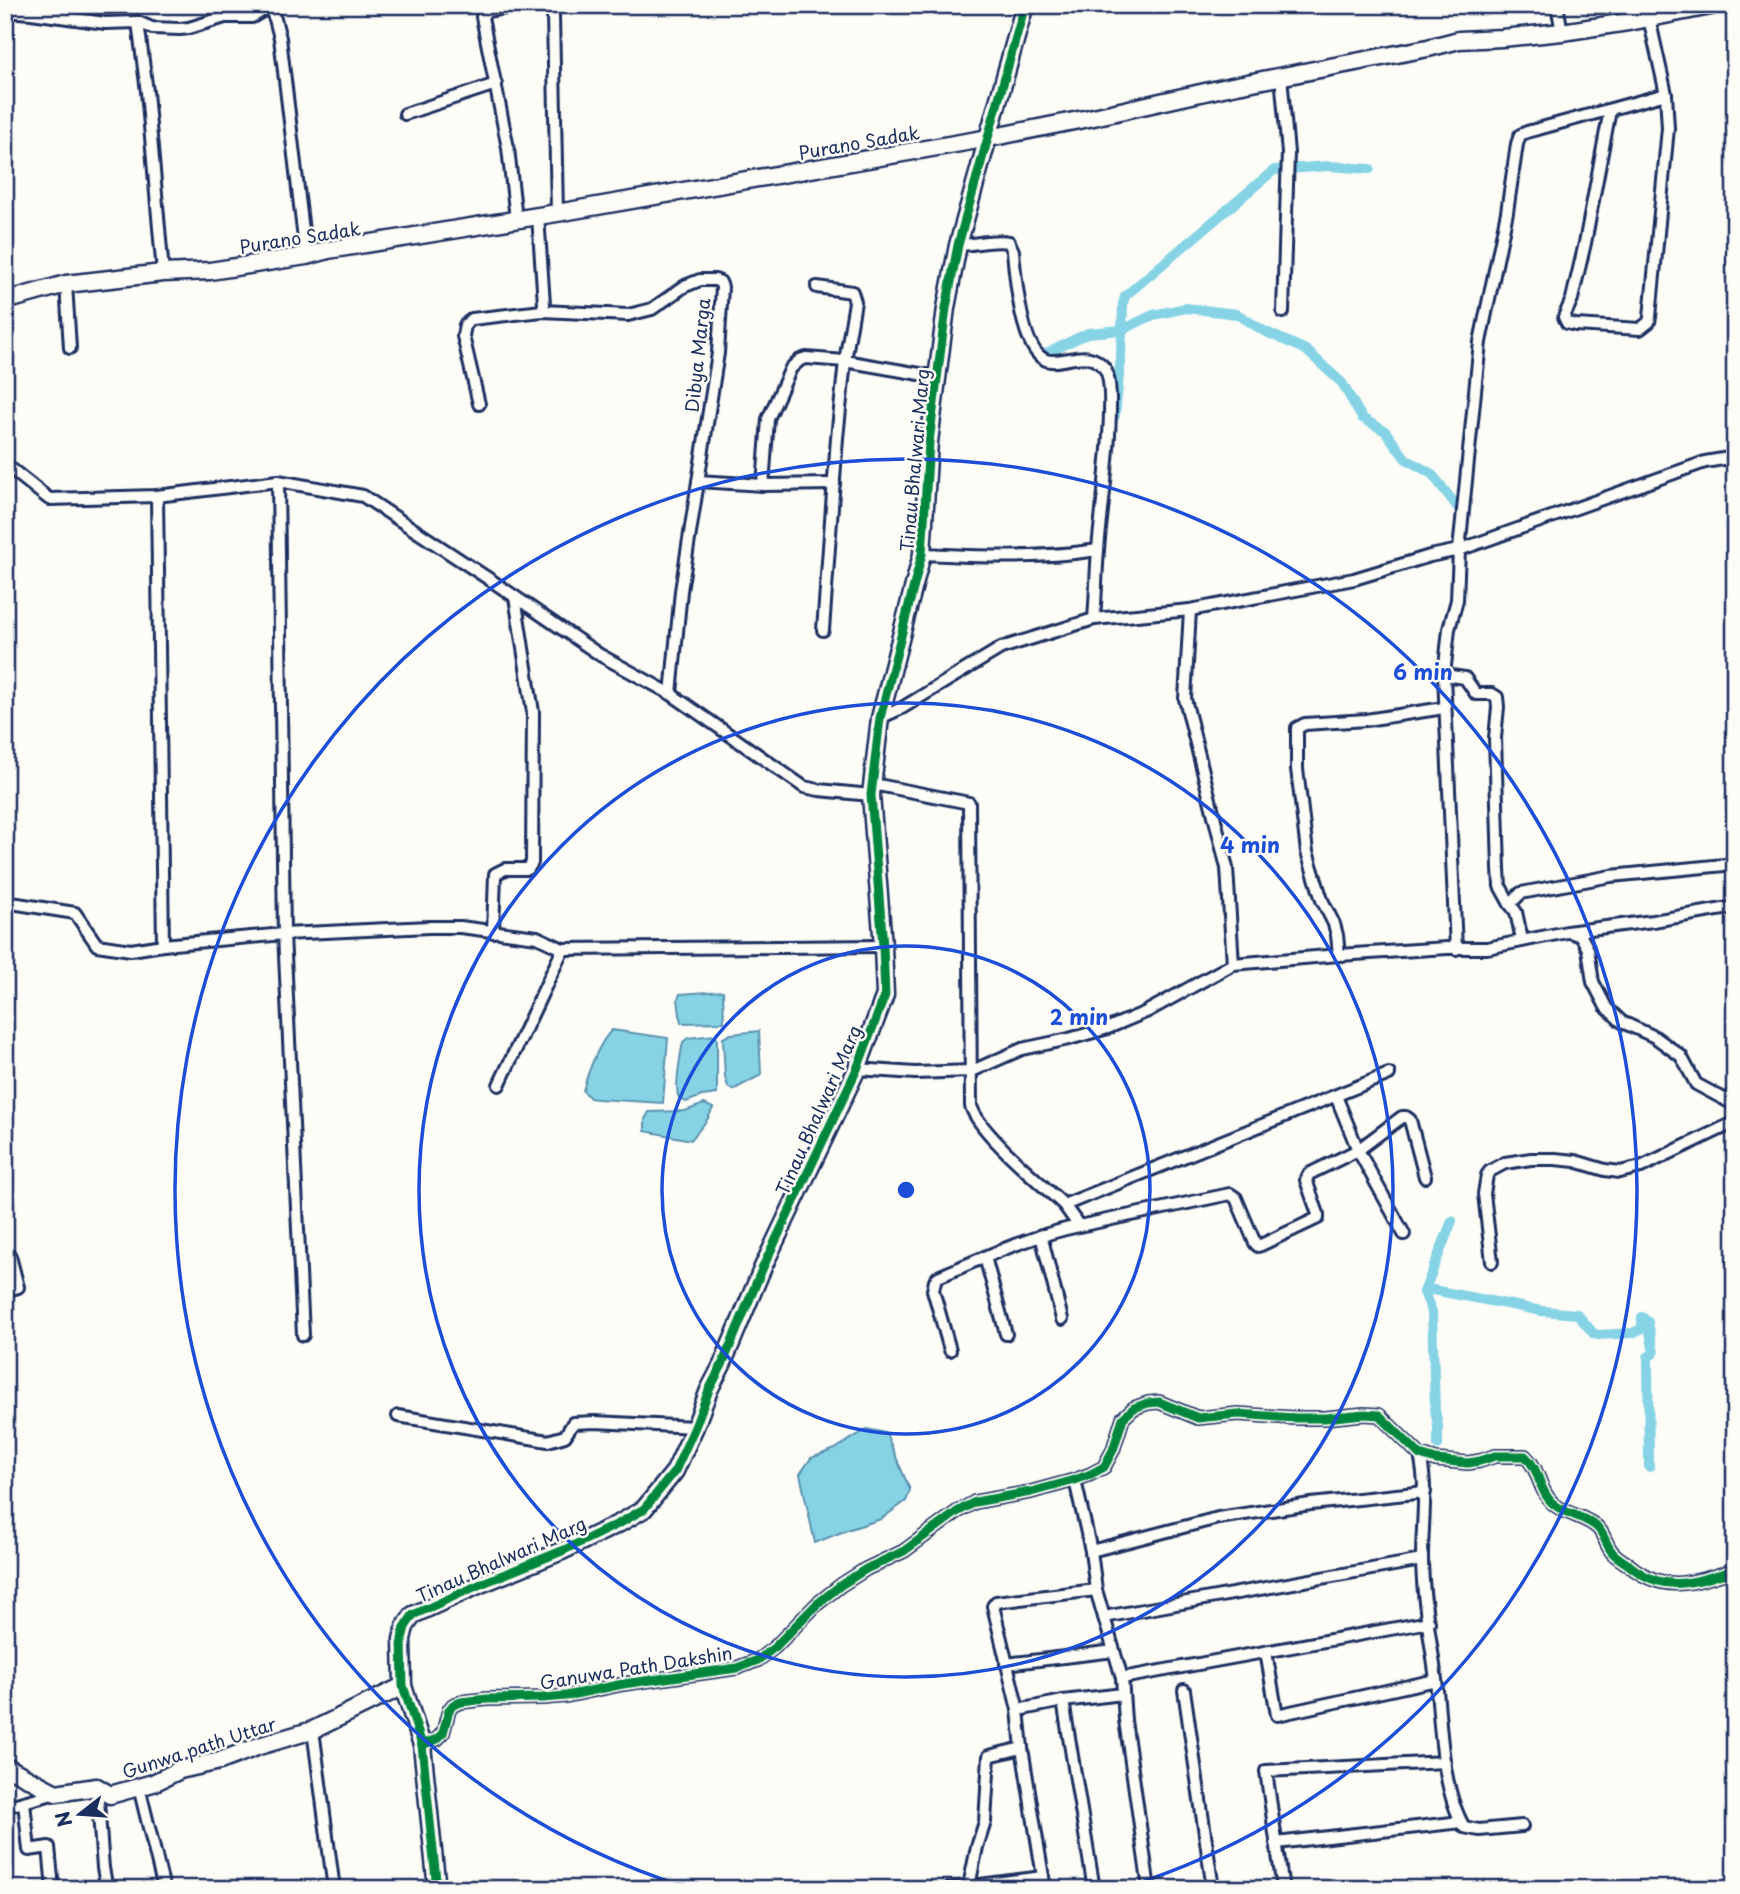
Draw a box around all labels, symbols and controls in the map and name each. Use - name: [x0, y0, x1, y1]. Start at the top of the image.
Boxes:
- street label: Purano Sadak: [796, 118, 922, 166]
- street label: Purano Sadak: [238, 214, 363, 260]
- street label: Dibya Marga: [678, 296, 716, 414]
- street label: Tinau Bhalwari Marg: [893, 367, 935, 553]
- text: 6 min: [1393, 655, 1453, 687]
- text: 4 min: [1220, 828, 1280, 860]
- text: 2 min: [1050, 1000, 1108, 1032]
- street label: Tinau Bhalwari Marg: [768, 1021, 868, 1199]
- centre of rings: [894, 1178, 918, 1202]
- street label: Tinau Bhalwari Marg: [412, 1509, 590, 1609]
- street label: Ganuwa Path Dakshin: [538, 1638, 734, 1696]
- street label: Gunwa path Uttar: [119, 1709, 280, 1785]
- north arrow: [46, 1778, 116, 1848]
- text: N: [47, 1808, 78, 1831]

